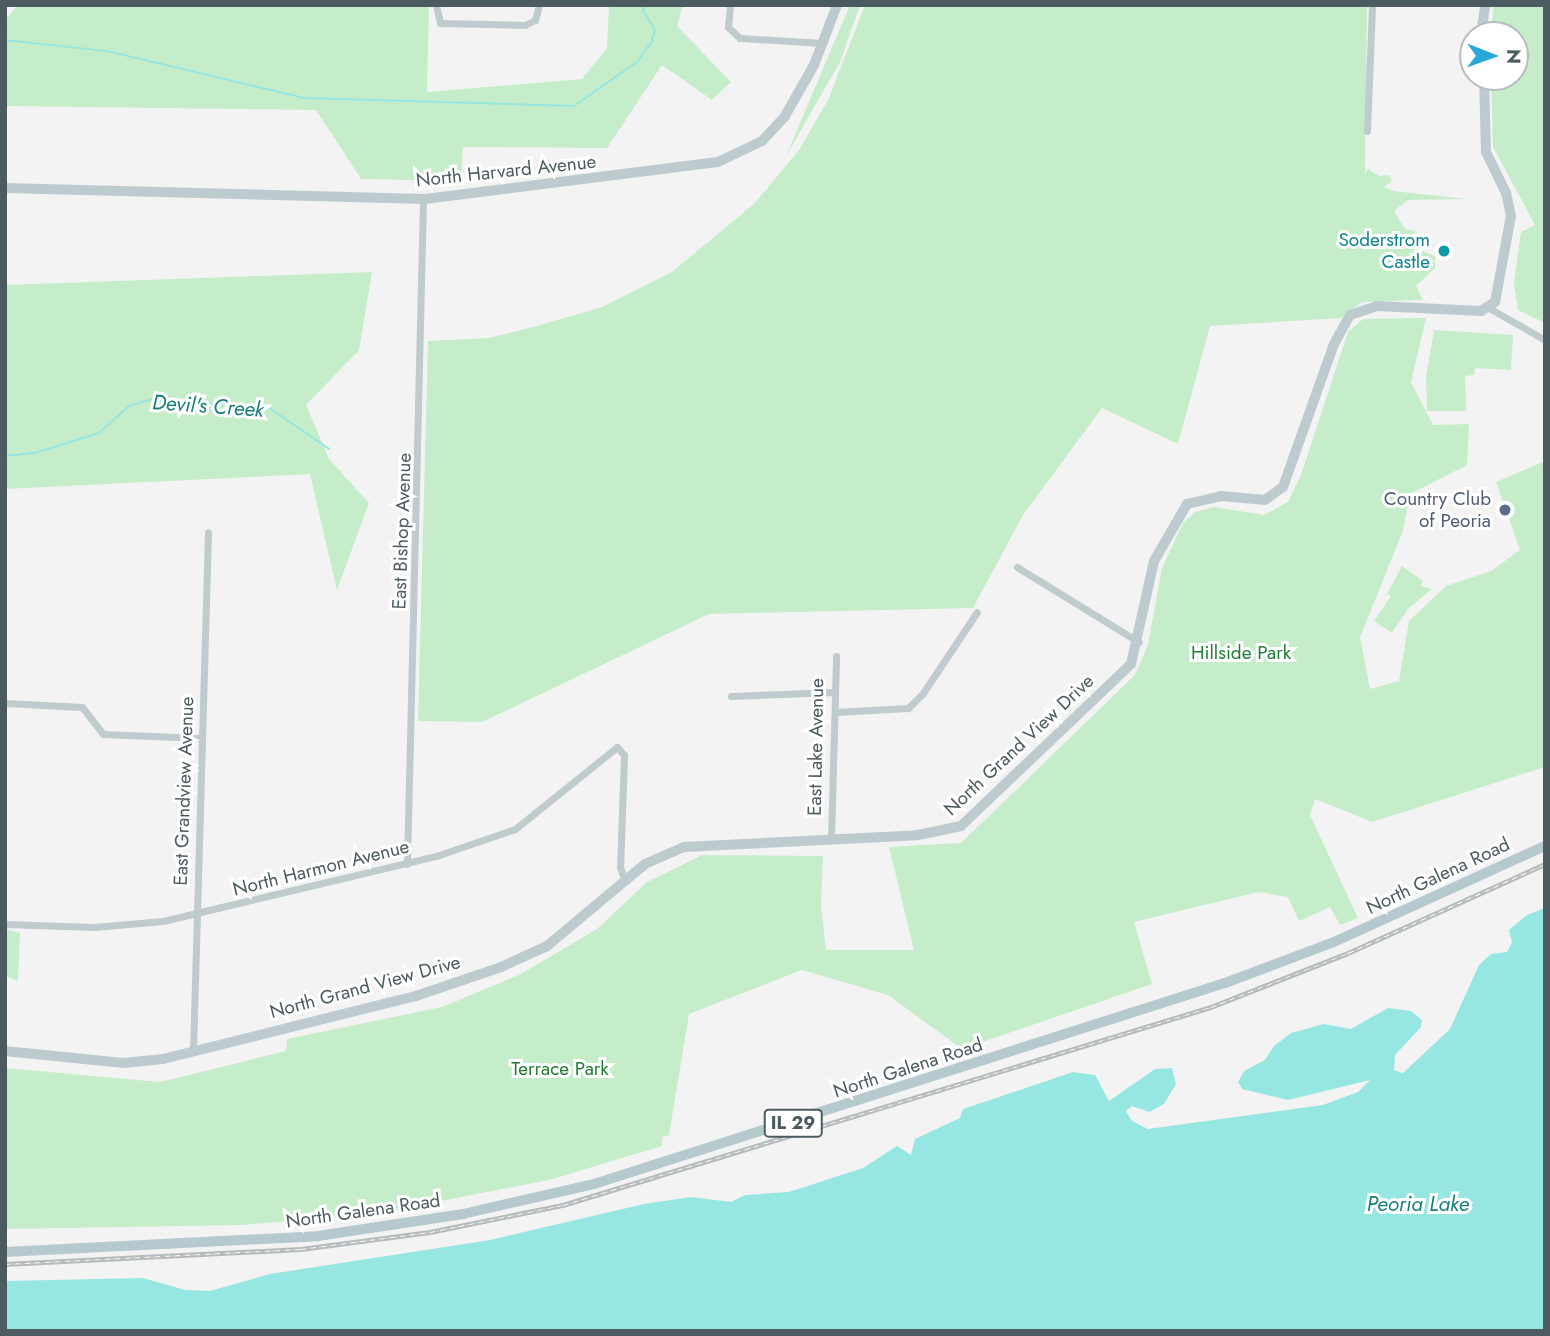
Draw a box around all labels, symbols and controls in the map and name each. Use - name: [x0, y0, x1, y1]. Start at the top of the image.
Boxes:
- north arrow: [1459, 21, 1529, 91]
- text: N: [1500, 49, 1527, 64]
- street label: North Harvard Avenue: [415, 150, 597, 192]
- place label: Soderstrom Castle: [1338, 229, 1430, 273]
- marker: Soderstrom Castle: [1436, 243, 1452, 259]
- water label: Devil's Creek: [151, 390, 265, 422]
- street label: East Bishop Avenue: [388, 452, 416, 610]
- place label: Country Club of Peoria: [1384, 488, 1491, 532]
- marker: Country Club of Peoria: [1497, 502, 1513, 518]
- park label: Hillside Park: [1191, 642, 1291, 664]
- street label: North Grand View Drive: [939, 670, 1099, 820]
- street label: East Lake Avenue: [803, 678, 829, 816]
- street label: East Grandview Avenue: [169, 696, 199, 886]
- street label: North Galena Road: [1363, 833, 1513, 919]
- street label: North Harmon Avenue: [230, 835, 412, 901]
- street label: North Grand View Drive: [267, 951, 463, 1023]
- street label: North Galena Road: [830, 1033, 986, 1103]
- park label: Terrace Park: [511, 1058, 609, 1080]
- road number: IL 29: [763, 1108, 823, 1138]
- street label: North Galena Road: [284, 1189, 442, 1233]
- water label: Peoria Lake: [1367, 1191, 1469, 1217]

